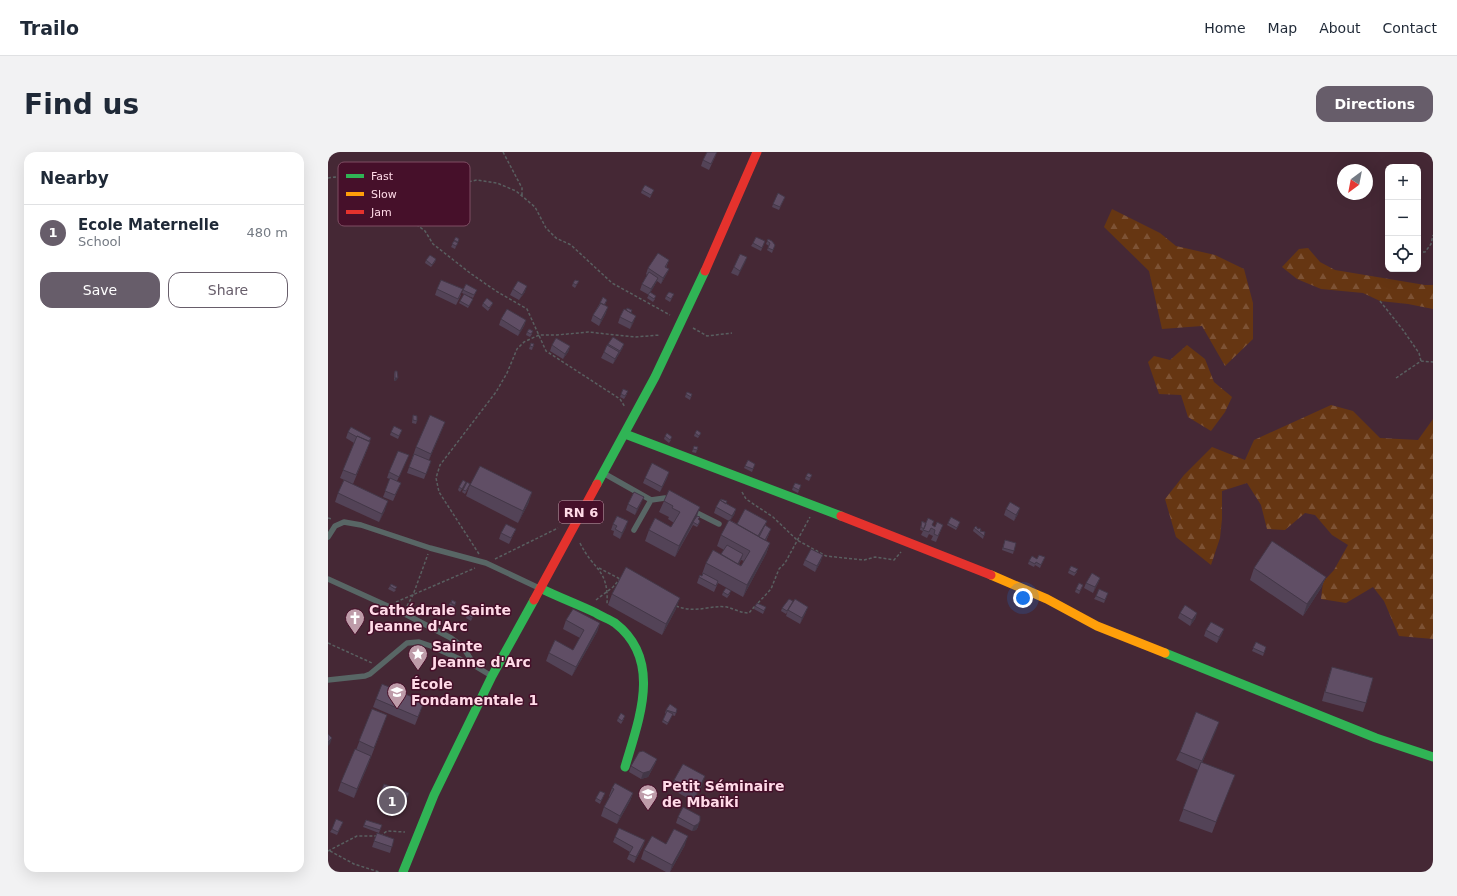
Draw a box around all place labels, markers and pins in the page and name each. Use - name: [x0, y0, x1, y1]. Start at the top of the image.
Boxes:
- place label: Cathédrale Sainte Jeanne d'Arc: [368, 602, 511, 634]
- church icon: Cathédrale Sainte Jeanne d'Arc: [344, 607, 366, 635]
- place label: Sainte Jeanne d'Arc: [431, 638, 531, 670]
- place icon: Sainte Jeanne d'Arc: [407, 643, 429, 671]
- place label: École Fondamentale 1: [411, 676, 538, 708]
- school or university icon: École Fondamentale 1: [386, 681, 408, 709]
- place label: Petit Séminaire de Mbaïki: [662, 778, 784, 810]
- school or university icon: Petit Séminaire de Mbaïki: [637, 783, 659, 811]
- pin: 1: [379, 786, 405, 816]

